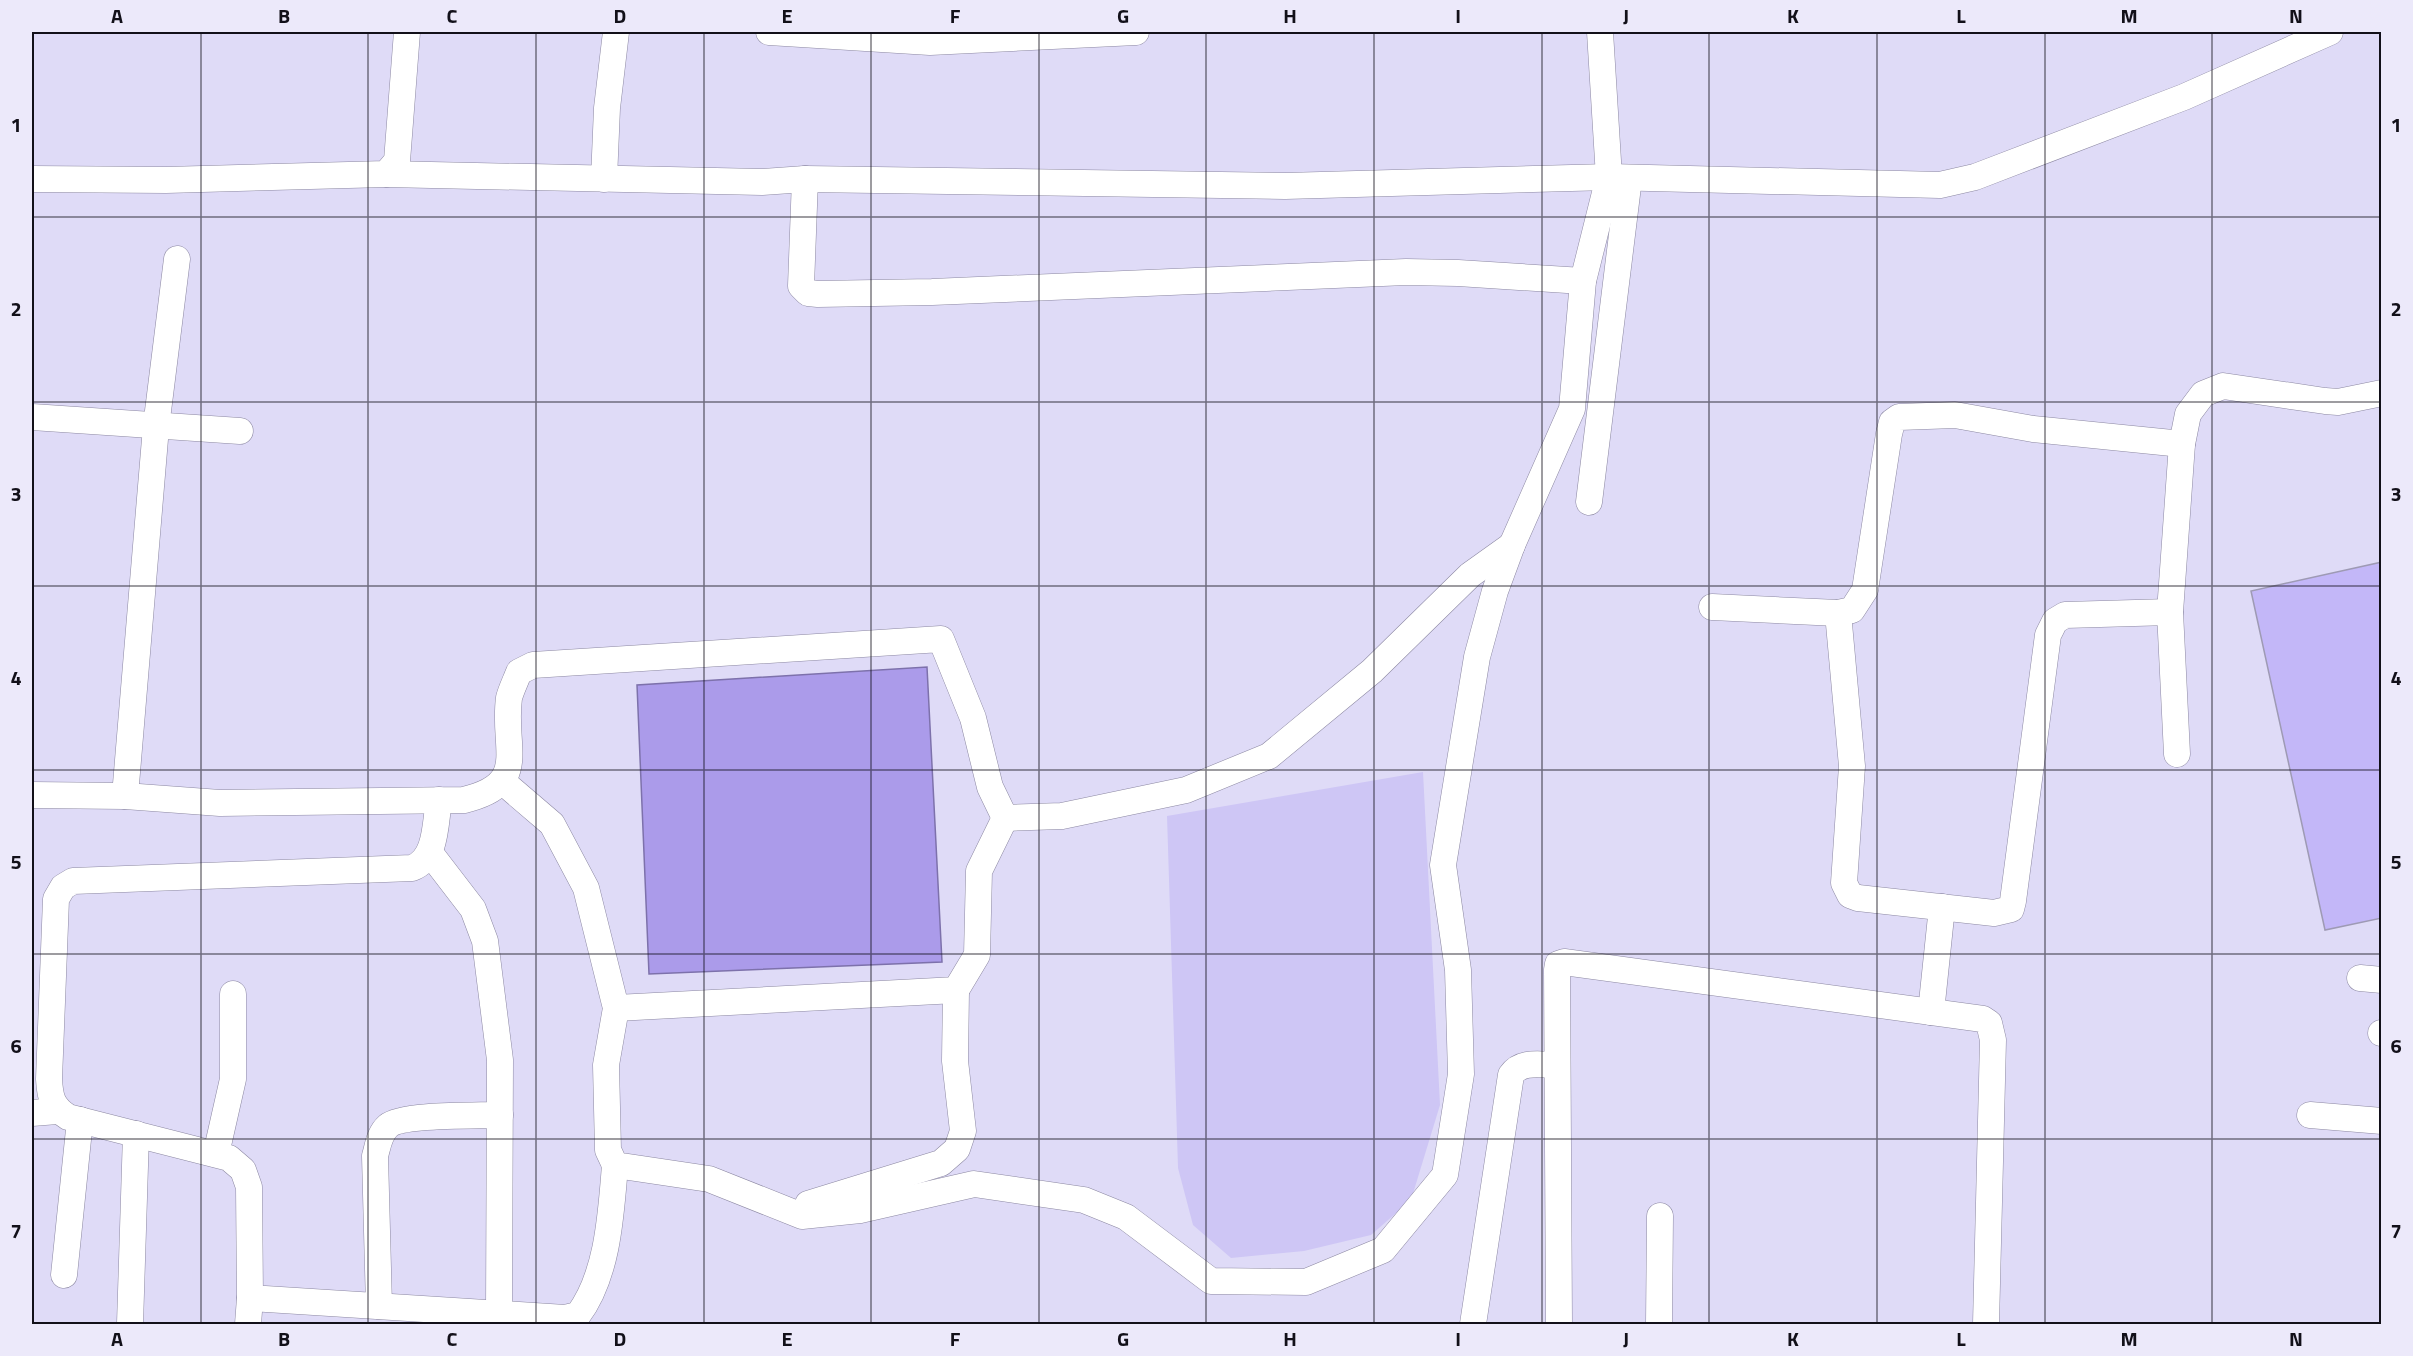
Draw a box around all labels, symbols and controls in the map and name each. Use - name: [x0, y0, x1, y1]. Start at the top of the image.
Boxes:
- text: A: [111, 0, 123, 31]
- text: B: [278, 0, 290, 31]
- text: C: [447, 0, 458, 31]
- text: D: [614, 0, 626, 31]
- text: E: [781, 0, 793, 31]
- text: F: [950, 0, 961, 31]
- text: G: [1117, 0, 1129, 31]
- text: H: [1283, 0, 1297, 31]
- text: I: [1455, 0, 1461, 31]
- text: J: [1623, 0, 1629, 31]
- text: K: [1787, 0, 1799, 31]
- text: L: [1956, 0, 1966, 31]
- text: M: [2120, 0, 2138, 31]
- text: N: [2289, 0, 2303, 31]
- text: 1: [10, 109, 22, 140]
- text: 1: [2390, 109, 2402, 140]
- text: 2: [10, 293, 22, 324]
- text: 2: [2390, 293, 2402, 324]
- text: 3: [10, 478, 22, 509]
- text: 3: [2390, 478, 2402, 509]
- text: 4: [10, 662, 22, 693]
- text: 4: [2390, 662, 2402, 693]
- text: 5: [10, 846, 22, 877]
- text: 5: [2390, 846, 2402, 877]
- text: 6: [10, 1030, 22, 1061]
- text: 6: [2390, 1030, 2402, 1061]
- text: 7: [10, 1215, 22, 1246]
- text: 7: [2390, 1215, 2402, 1246]
- text: A: [111, 1323, 123, 1354]
- text: B: [278, 1323, 290, 1354]
- text: C: [447, 1323, 458, 1354]
- text: D: [614, 1323, 626, 1354]
- text: E: [781, 1323, 793, 1354]
- text: F: [950, 1323, 961, 1354]
- text: G: [1117, 1323, 1129, 1354]
- text: H: [1283, 1323, 1297, 1354]
- text: I: [1455, 1323, 1461, 1354]
- text: J: [1623, 1323, 1629, 1354]
- text: K: [1787, 1323, 1799, 1354]
- text: L: [1956, 1323, 1966, 1354]
- text: M: [2120, 1323, 2138, 1354]
- text: N: [2289, 1323, 2303, 1354]

